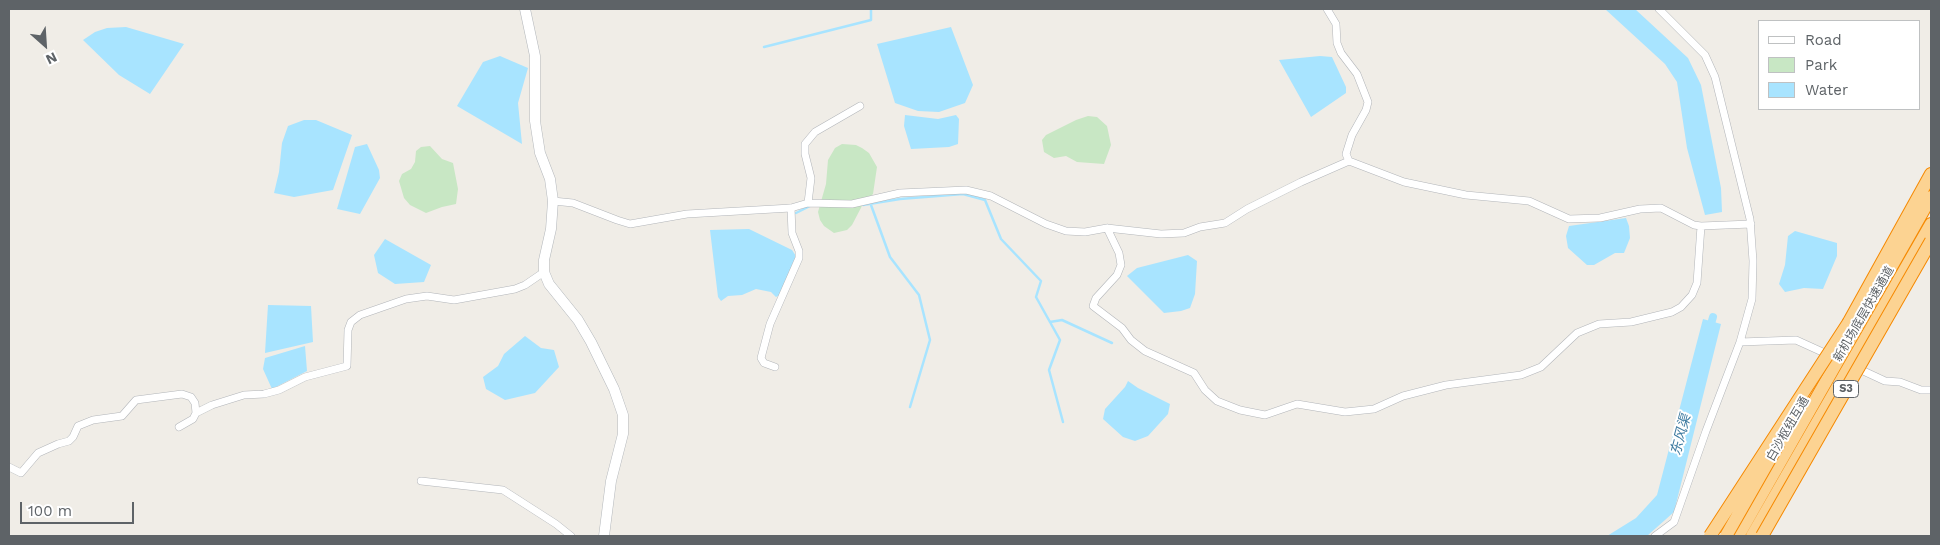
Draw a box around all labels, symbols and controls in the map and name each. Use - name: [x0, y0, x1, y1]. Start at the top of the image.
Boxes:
- north arrow: [20, 20, 70, 70]
- legend: [1758, 20, 1920, 110]
- text: Road: [1805, 31, 1842, 49]
- text: N: [43, 49, 60, 68]
- text: Park: [1805, 56, 1837, 74]
- text: Water: [1805, 81, 1848, 99]
- street label: 新机场底层快速通道: [1831, 264, 1897, 364]
- road number: S3: [1834, 380, 1858, 398]
- street label: 白沙枢纽互通: [1764, 394, 1812, 464]
- water label: 东风渠: [1667, 413, 1695, 457]
- scale bar: [22, 492, 136, 524]
- text: 100 m: [28, 502, 72, 520]

